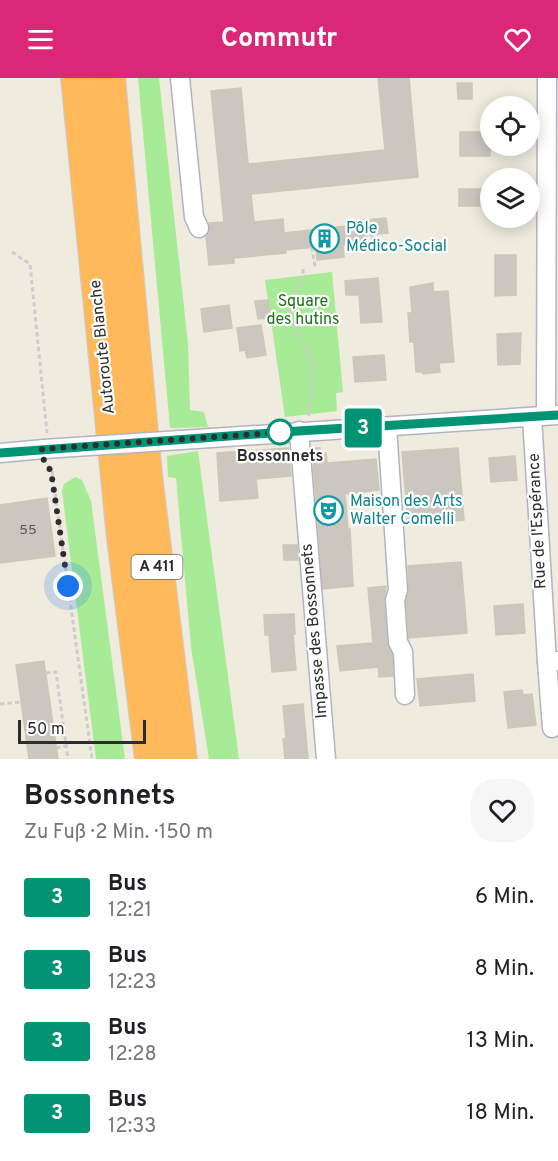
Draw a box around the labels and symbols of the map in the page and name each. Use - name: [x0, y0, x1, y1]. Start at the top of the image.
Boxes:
- place label: Pôle Médico-Social: [346, 219, 447, 257]
- building icon: Pôle Médico-Social: [309, 222, 341, 254]
- street label: Autoroute Blanche: [86, 279, 120, 415]
- park label: Square des hutins: [266, 292, 340, 330]
- line badge: 3: [344, 408, 382, 448]
- marker: Bossonnets: [267, 419, 293, 445]
- place label: Bossonnets: [237, 447, 323, 467]
- street label: Rue de l'Espérance: [524, 453, 552, 589]
- place label: Maison des Arts Walter Comelli: [350, 492, 463, 530]
- theatre icon: Maison des Arts Walter Comelli: [313, 495, 345, 527]
- house number: 55: [19, 522, 37, 539]
- street label: Impasse des Bossonnets: [297, 543, 333, 719]
- road number: A 411: [132, 555, 182, 579]
- your location: [53, 571, 83, 601]
- scale bar: [18, 717, 146, 744]

